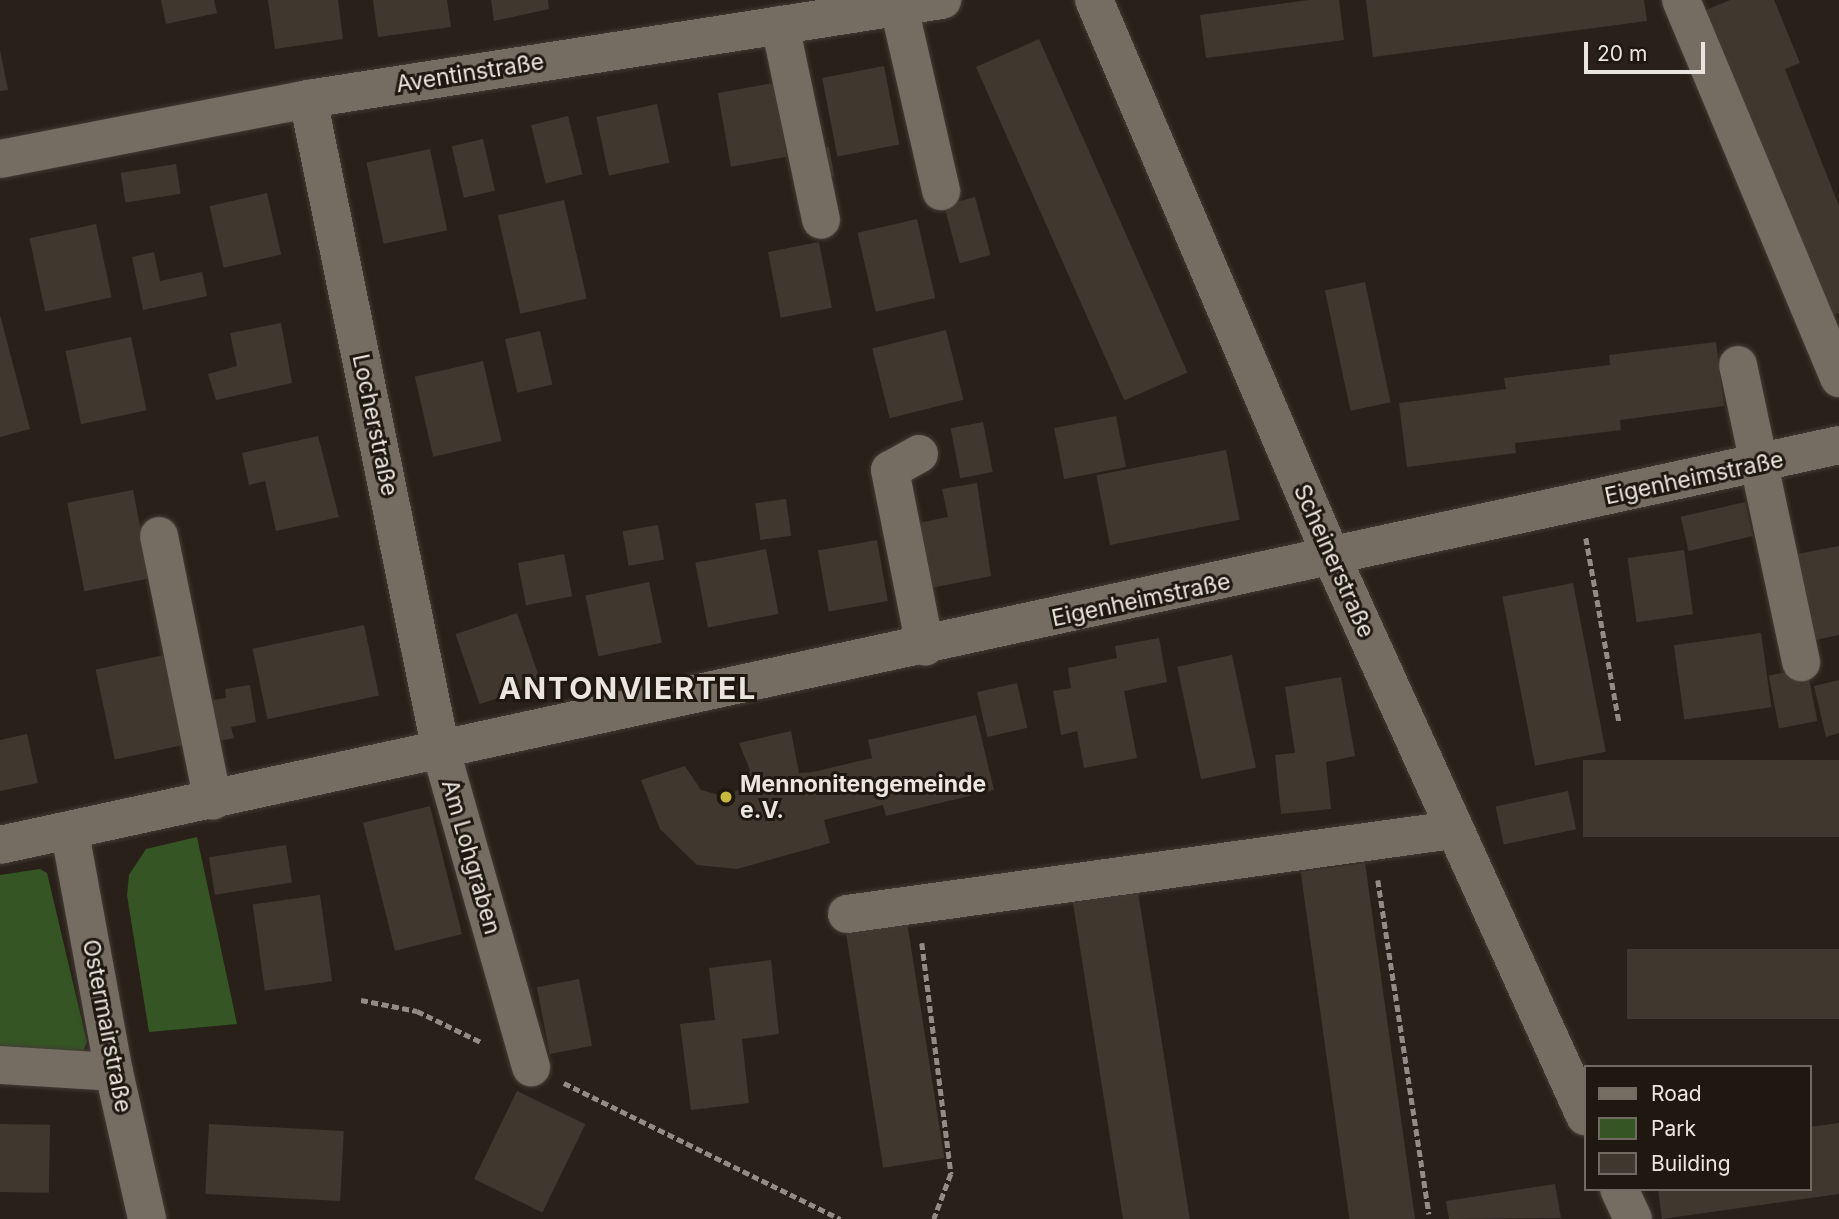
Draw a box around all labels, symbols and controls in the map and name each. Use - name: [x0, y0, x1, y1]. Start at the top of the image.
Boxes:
- scale bar: [1587, 28, 1708, 72]
- text: 20 m: [1597, 41, 1647, 66]
- street label: Aventinstraße: [394, 48, 546, 98]
- street label: Locherstraße: [346, 351, 404, 499]
- street label: Eigenheimstraße: [1602, 446, 1786, 510]
- street label: Scheinerstraße: [1288, 480, 1380, 642]
- street label: Eigenheimstraße: [1049, 568, 1233, 632]
- district label: ANTONVIERTEL: [500, 670, 756, 706]
- place label: Mennonitengemeinde e.V.: [740, 770, 986, 824]
- street label: Am Lohgraben: [436, 776, 506, 938]
- marker: Mennonitengemeinde e.V.: [718, 789, 734, 805]
- street label: Ostermairstraße: [77, 937, 137, 1115]
- legend: [1584, 1065, 1811, 1191]
- text: Road: [1651, 1081, 1702, 1106]
- text: Park: [1651, 1116, 1696, 1141]
- text: Building: [1651, 1151, 1731, 1176]

